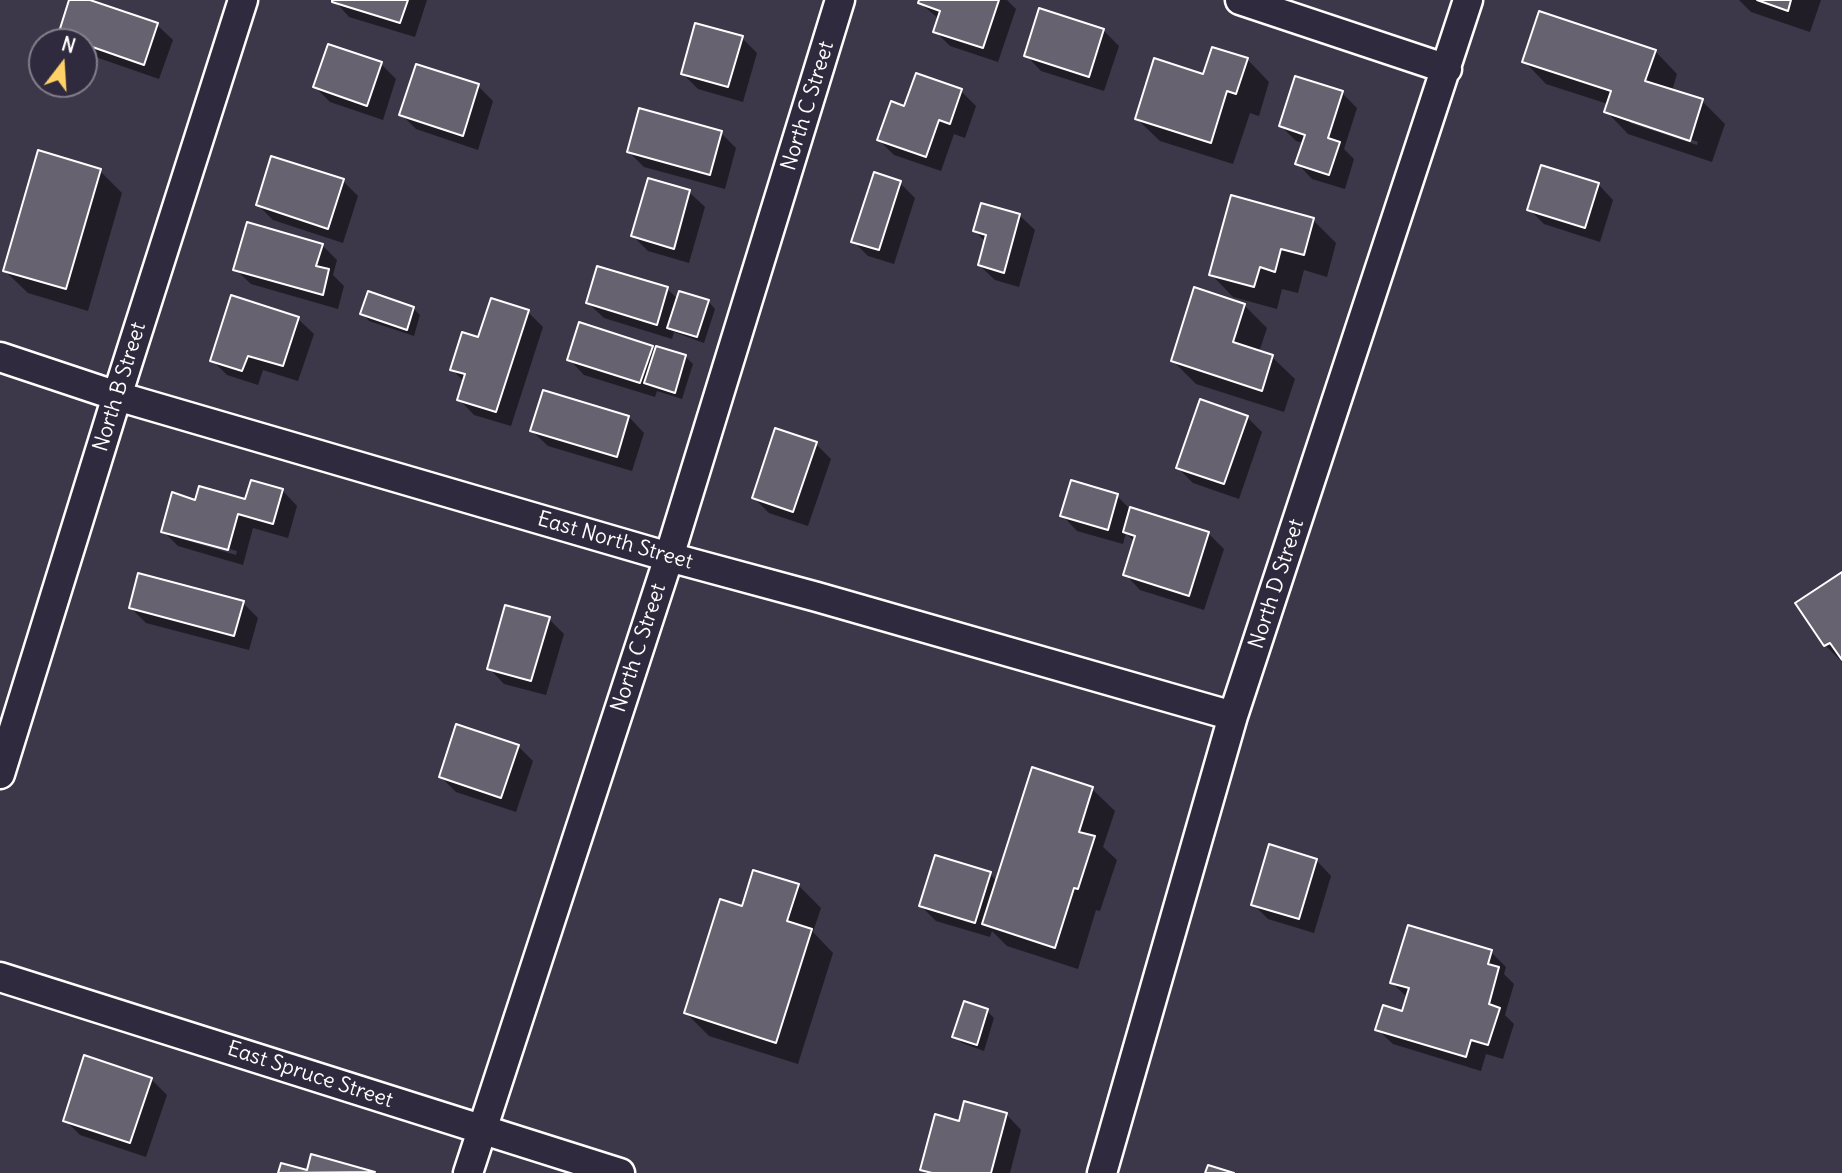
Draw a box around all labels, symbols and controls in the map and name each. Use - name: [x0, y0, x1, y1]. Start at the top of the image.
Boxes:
- north arrow: [28, 28, 98, 98]
- text: N: [59, 31, 78, 58]
- street label: North C Street: [776, 38, 840, 174]
- street label: North B Street: [88, 319, 152, 455]
- street label: East North Street: [534, 507, 696, 575]
- street label: North D Street: [1244, 516, 1310, 652]
- street label: North C Street: [606, 581, 672, 715]
- street label: East Spruce Street: [224, 1036, 396, 1114]

